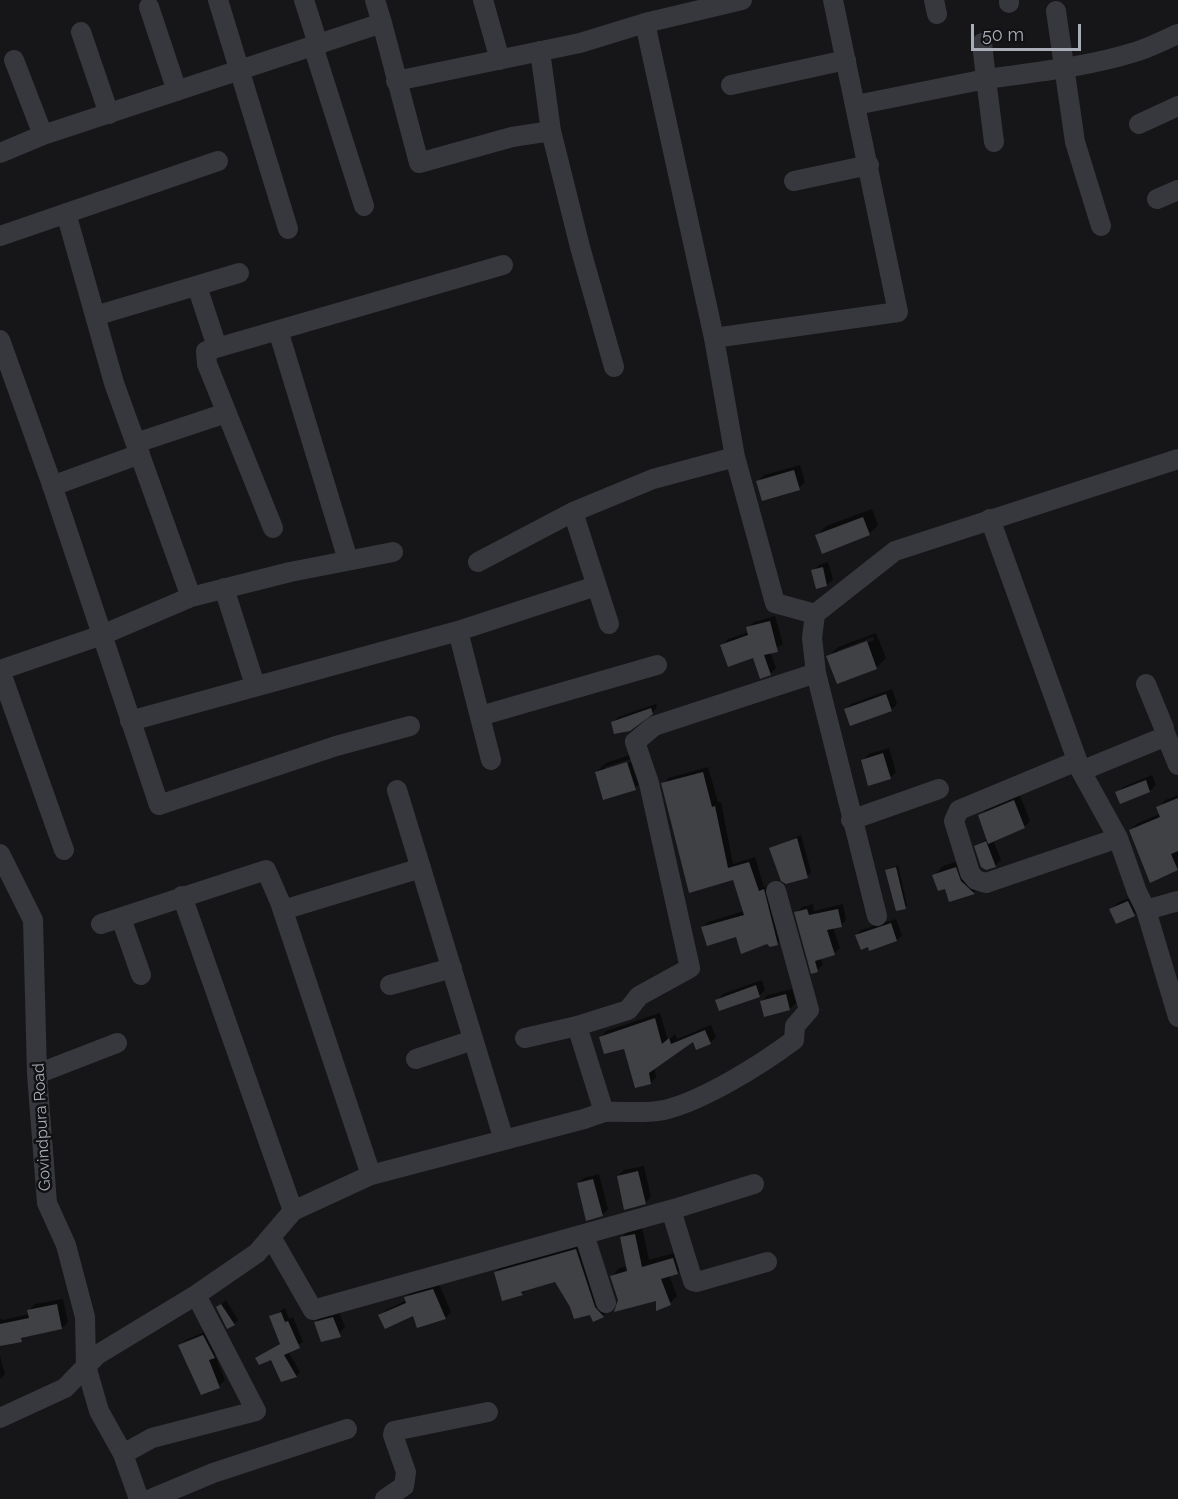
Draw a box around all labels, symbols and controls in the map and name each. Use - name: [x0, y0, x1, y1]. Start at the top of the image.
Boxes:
- scale bar: [974, 12, 1084, 50]
- text: 50 m: [982, 24, 1024, 45]
- street label: Govindpura Road: [29, 1063, 55, 1191]

